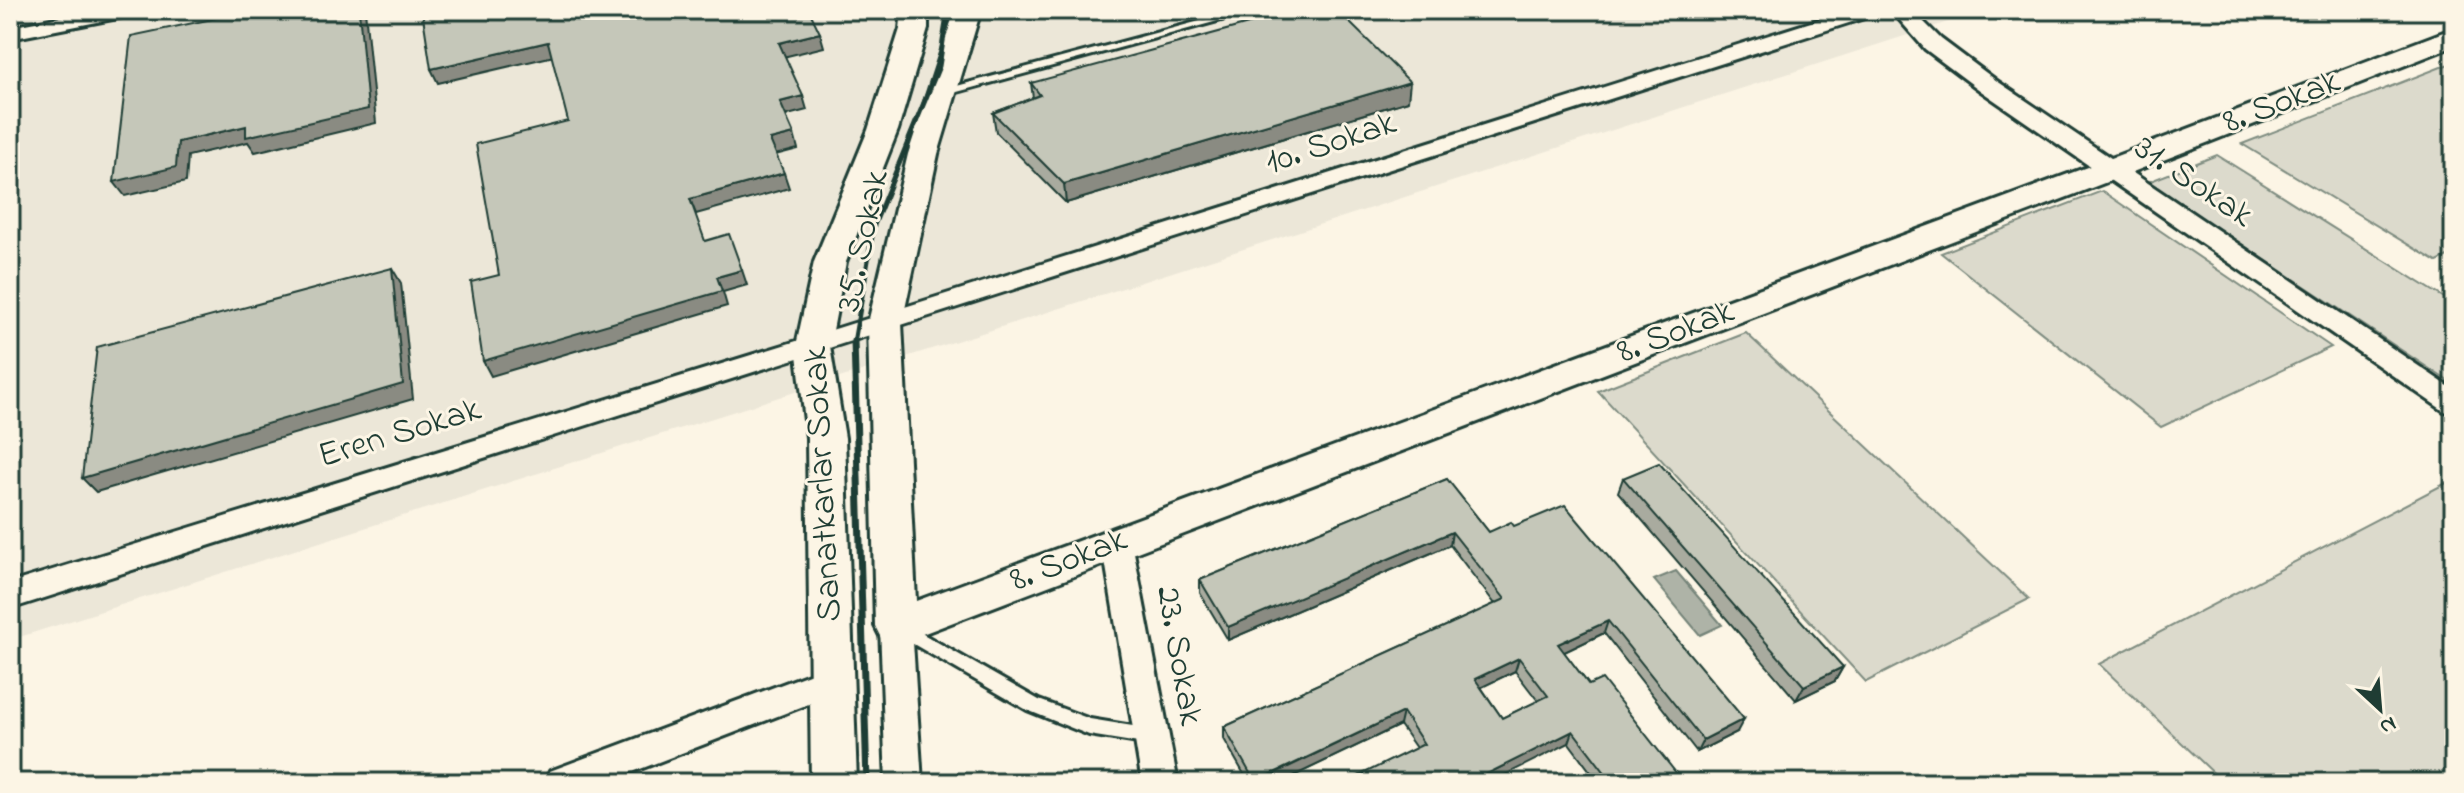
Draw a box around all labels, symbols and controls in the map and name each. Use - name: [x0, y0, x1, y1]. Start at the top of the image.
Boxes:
- street label: 8. Sokak: [2216, 56, 2348, 150]
- street label: 10. Sokak: [1259, 98, 1404, 190]
- street label: 31. Sokak: [2122, 123, 2264, 243]
- street label: 35. Sokak: [823, 165, 905, 317]
- street label: 8. Sokak: [1610, 286, 1742, 380]
- street label: Sanatkarlar Sokak: [790, 345, 858, 623]
- street label: Eren Sokak: [312, 384, 488, 484]
- street label: 8. Sokak: [1003, 514, 1135, 608]
- street label: 23. Sokak: [1140, 582, 1216, 730]
- north arrow: [2340, 669, 2420, 749]
- text: N: [2374, 707, 2401, 742]

